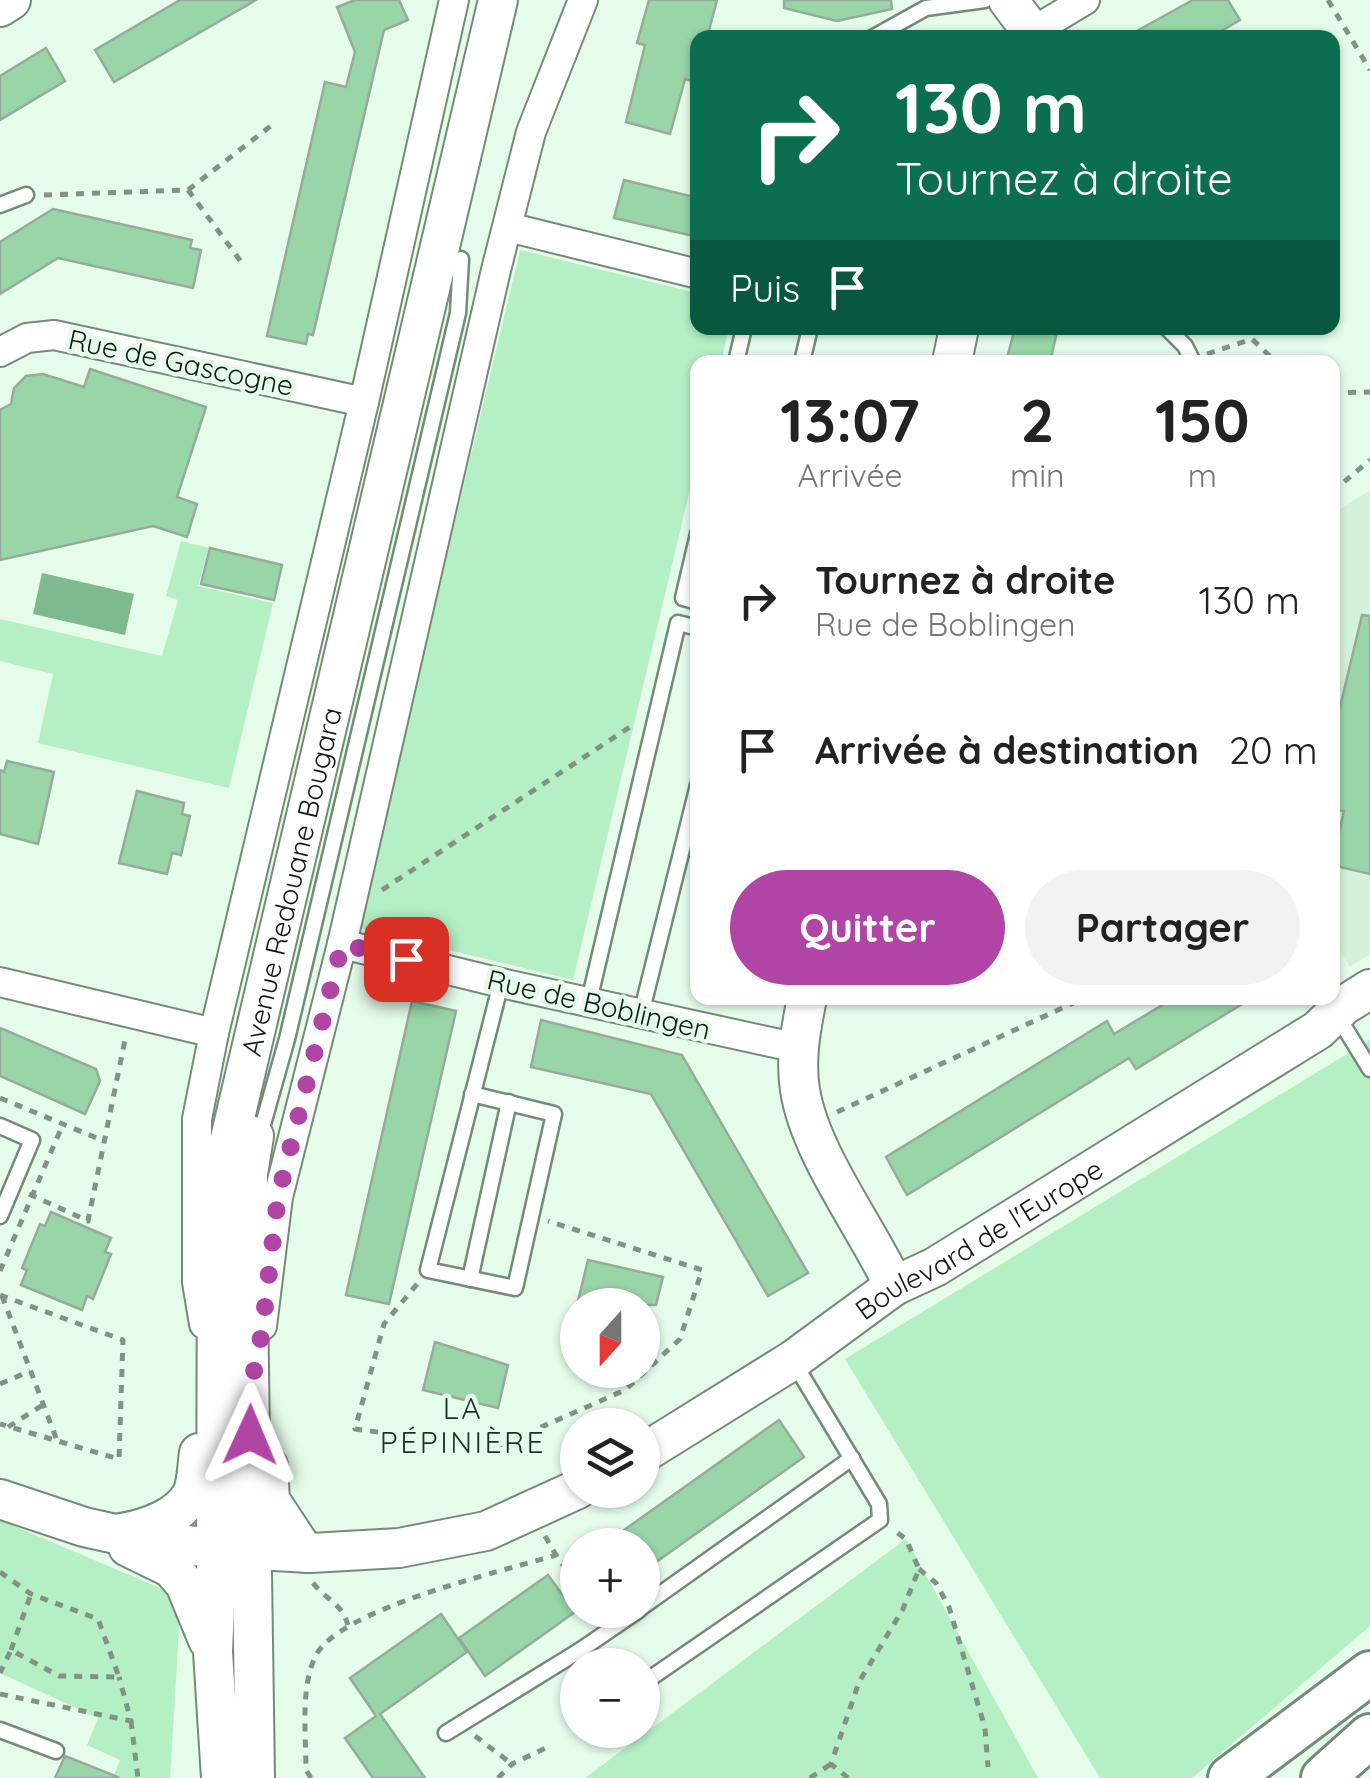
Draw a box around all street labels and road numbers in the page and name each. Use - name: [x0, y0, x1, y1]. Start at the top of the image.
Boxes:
- street label: Rue de Gascogne: [65, 321, 297, 403]
- street label: Avenue Redouane Bougara: [233, 704, 348, 1059]
- street label: Rue de Boblingen: [484, 961, 714, 1047]
- street label: Boulevard de l'Europe: [848, 1150, 1109, 1327]

